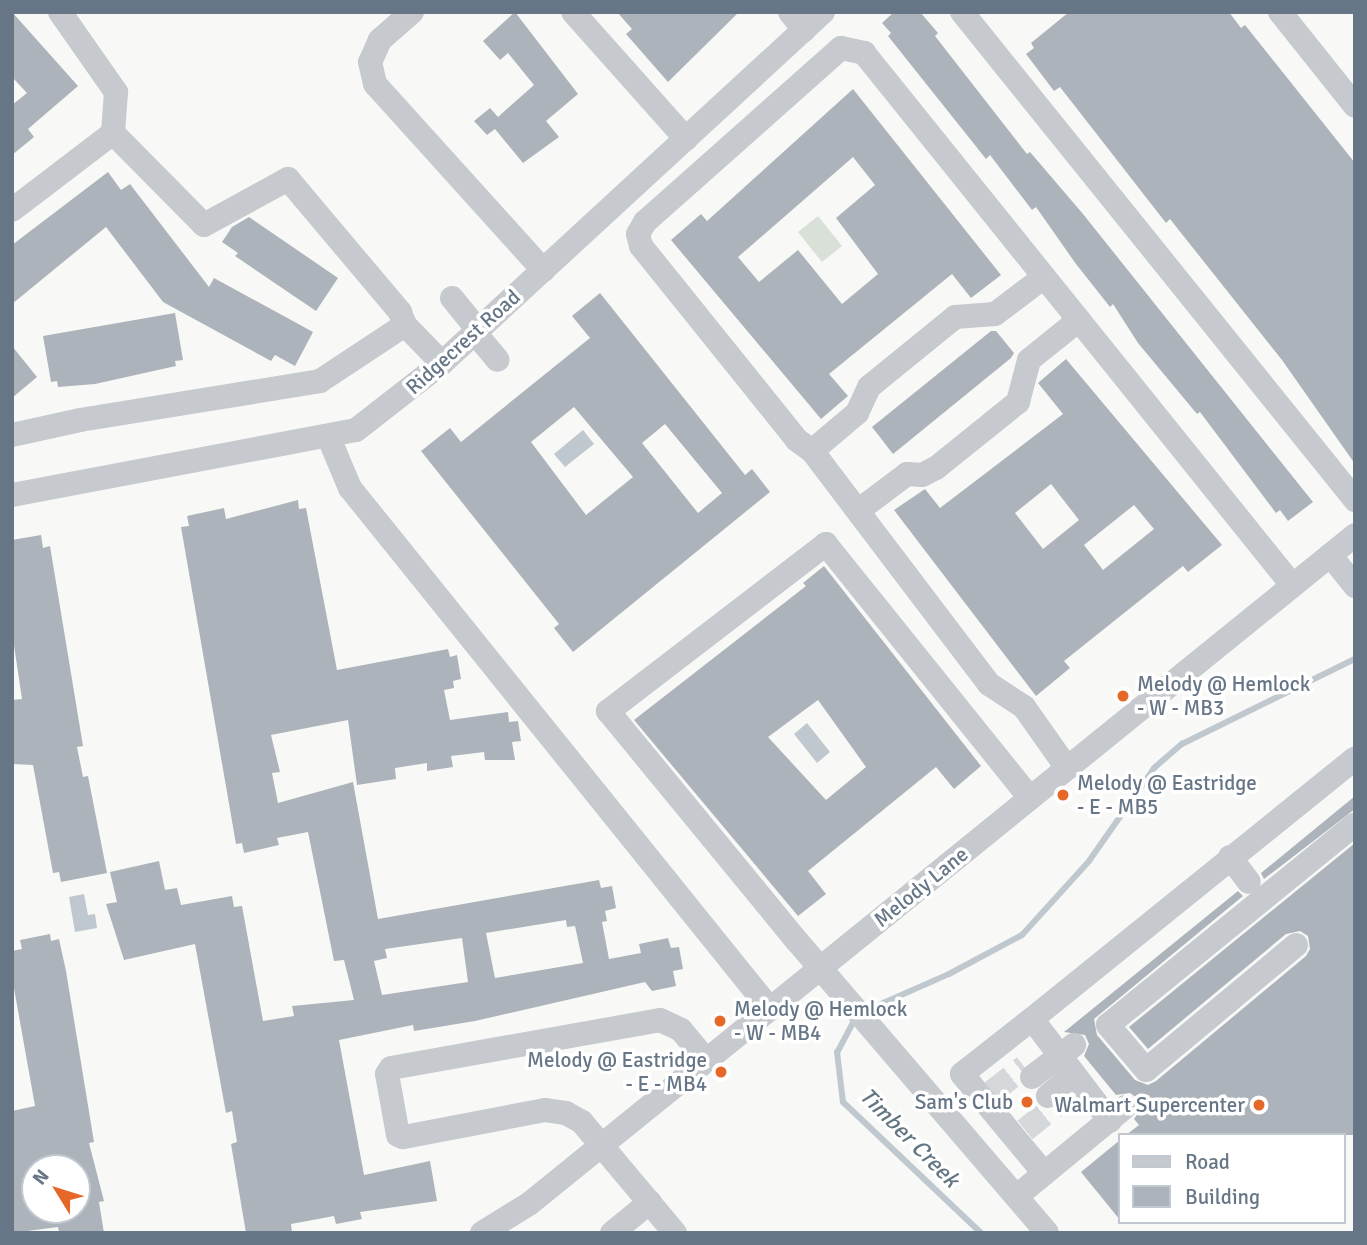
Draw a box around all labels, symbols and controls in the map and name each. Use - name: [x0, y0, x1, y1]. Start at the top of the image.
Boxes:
- street label: Ridgecrest Road: [401, 284, 525, 400]
- place label: Melody @ Hemlock - W - MB3: [1137, 671, 1310, 721]
- marker: Melody @ Hemlock - W - MB3: [1115, 688, 1131, 704]
- place label: Melody @ Eastridge - E - MB5: [1077, 770, 1257, 820]
- marker: Melody @ Eastridge - E - MB5: [1055, 787, 1071, 803]
- street label: Melody Lane: [869, 842, 973, 932]
- place label: Melody @ Hemlock - W - MB4: [734, 996, 907, 1046]
- marker: Melody @ Hemlock - W - MB4: [712, 1013, 728, 1029]
- place label: Melody @ Eastridge - E - MB4: [527, 1047, 707, 1097]
- marker: Melody @ Eastridge - E - MB4: [713, 1064, 729, 1080]
- water label: Timber Creek: [853, 1082, 965, 1194]
- place label: Sam's Club: [915, 1089, 1013, 1115]
- place label: Walmart Supercenter: [1054, 1092, 1245, 1118]
- marker: Sam's Club: [1019, 1094, 1035, 1110]
- marker: Walmart Supercenter: [1251, 1097, 1267, 1113]
- legend: [1118, 1133, 1346, 1224]
- text: Road: [1185, 1149, 1230, 1175]
- north arrow: [21, 1154, 91, 1224]
- text: N: [28, 1165, 55, 1190]
- text: Building: [1185, 1184, 1260, 1210]

